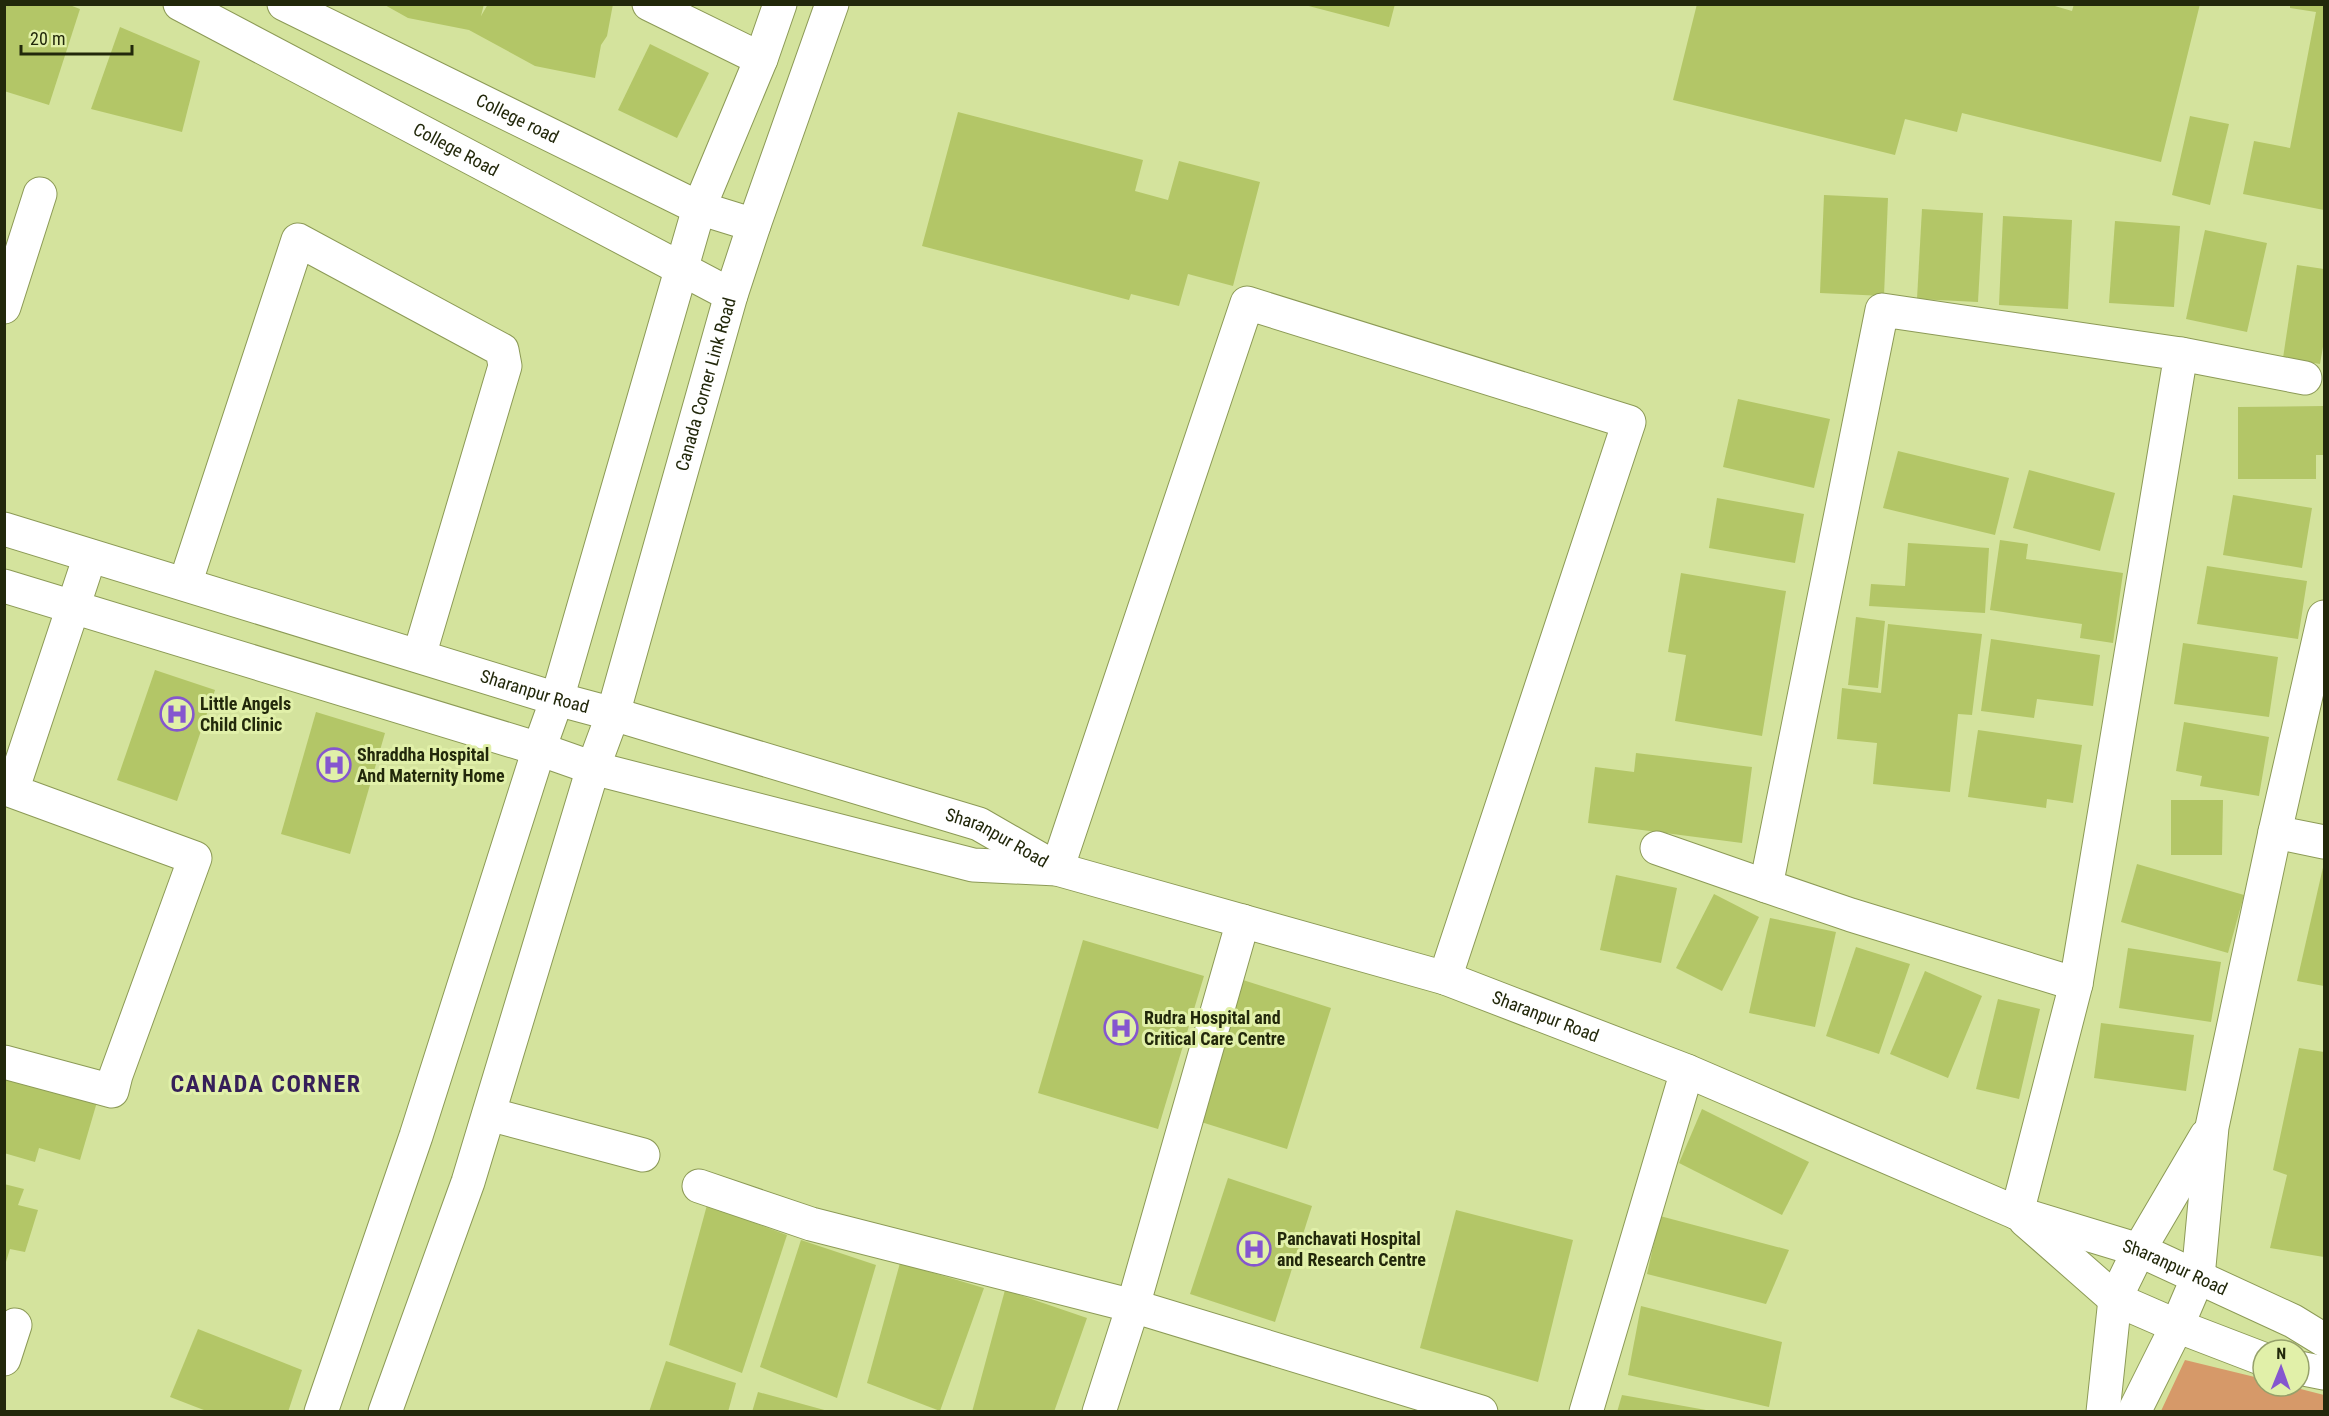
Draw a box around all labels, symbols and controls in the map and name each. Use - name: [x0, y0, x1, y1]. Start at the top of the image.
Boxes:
- scale bar: [21, 18, 132, 56]
- text: 20 m: [30, 28, 65, 49]
- street label: College road: [473, 89, 562, 147]
- street label: College Road: [410, 118, 502, 180]
- street label: Canada Corner Link Road: [671, 295, 740, 473]
- street label: Sharanpur Road: [478, 665, 591, 717]
- place label: Little Angels Child Clinic: [200, 693, 291, 735]
- hospital icon: Little Angels Child Clinic: [159, 696, 195, 732]
- place label: Shraddha Hospital And Maternity Home: [357, 744, 505, 786]
- hospital icon: Shraddha Hospital And Maternity Home: [316, 747, 352, 783]
- street label: Sharanpur Road: [943, 804, 1052, 872]
- street label: Sharanpur Road: [1489, 986, 1602, 1046]
- place label: Rudra Hospital and Critical Care Centre: [1144, 1007, 1286, 1049]
- hospital icon: Rudra Hospital and Critical Care Centre: [1103, 1010, 1139, 1046]
- district label: CANADA CORNER: [170, 1070, 362, 1098]
- place label: Panchavati Hospital and Research Centre: [1277, 1228, 1426, 1270]
- hospital icon: Panchavati Hospital and Research Centre: [1236, 1231, 1272, 1267]
- street label: Sharanpur Road: [2120, 1235, 2231, 1299]
- north arrow: [2251, 1338, 2311, 1398]
- text: N: [2276, 1344, 2286, 1363]

